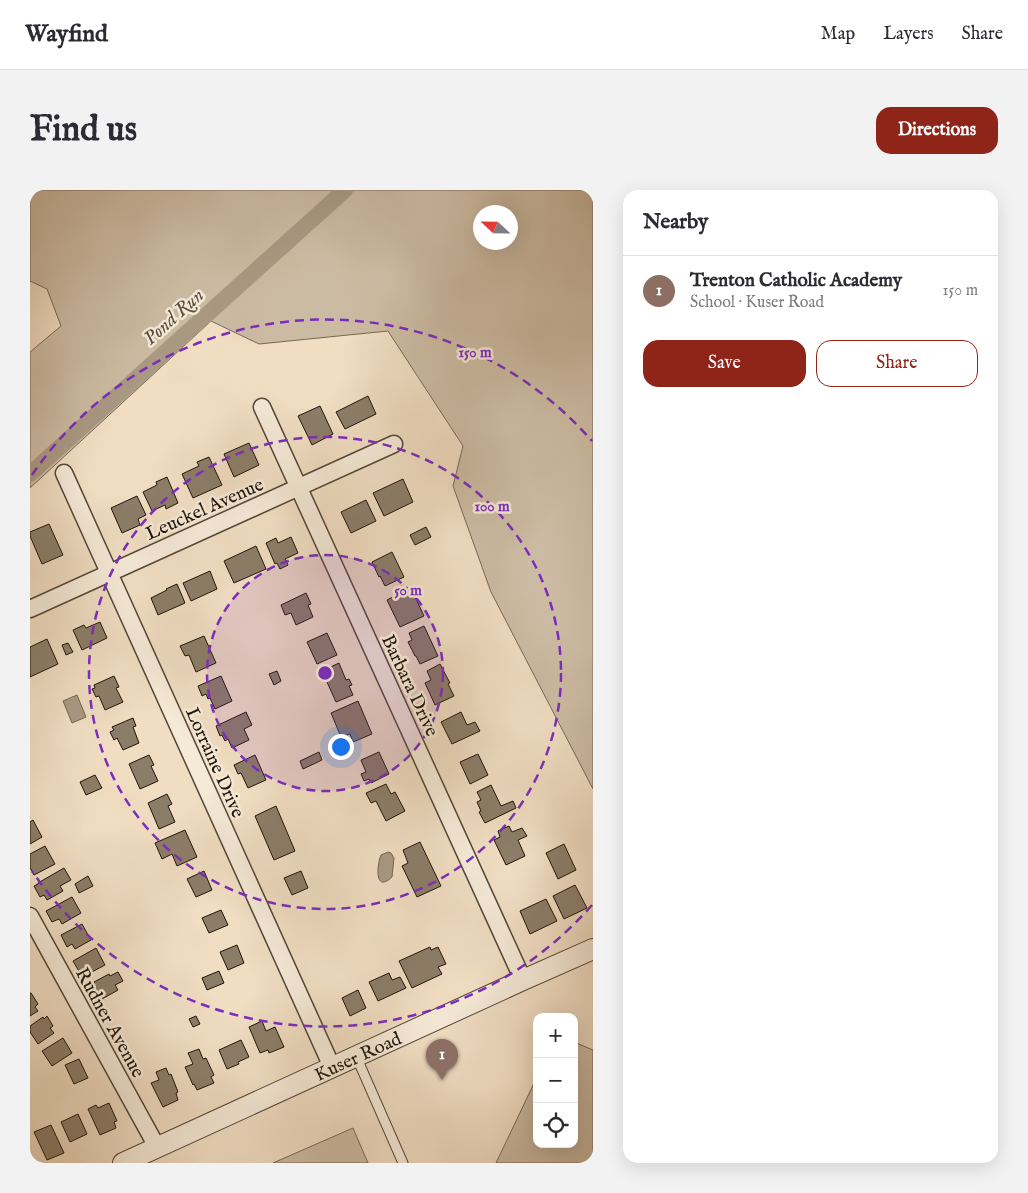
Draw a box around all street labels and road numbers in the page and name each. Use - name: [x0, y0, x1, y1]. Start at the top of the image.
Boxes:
- street label: Leuckel Avenue: [142, 473, 268, 547]
- street label: Barbara Drive: [375, 631, 443, 741]
- street label: Lorraine Drive: [179, 704, 249, 822]
- street label: Rudner Avenue: [69, 964, 150, 1083]
- street label: Kuser Road: [311, 1027, 407, 1088]

